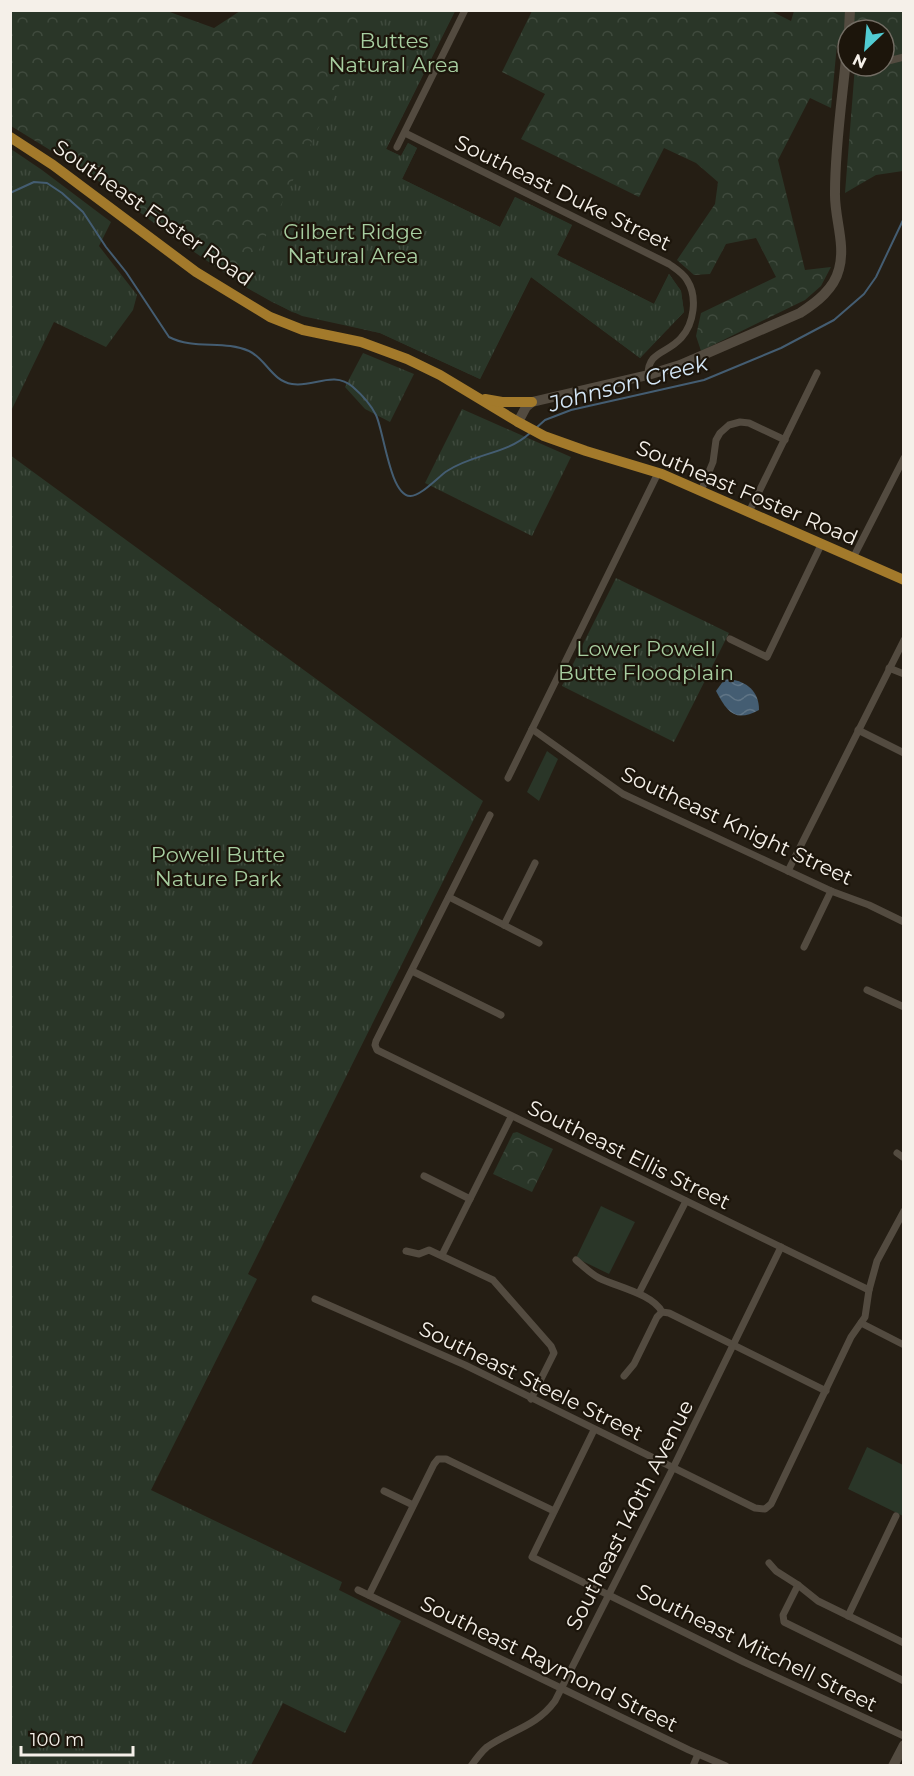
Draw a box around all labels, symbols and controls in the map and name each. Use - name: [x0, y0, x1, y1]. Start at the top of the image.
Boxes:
- north arrow: [836, 18, 896, 78]
- park label: Buttes Natural Area: [328, 28, 460, 77]
- text: N: [850, 50, 870, 72]
- street label: Southeast Duke Street: [451, 129, 675, 256]
- street label: Southeast Foster Road: [49, 134, 258, 291]
- park label: Gilbert Ridge Natural Area: [283, 219, 423, 268]
- water label: Johnson Creek: [545, 349, 711, 418]
- street label: Southeast Foster Road: [633, 435, 862, 551]
- park label: Lower Powell Butte Floodplain: [558, 636, 734, 685]
- street label: Southeast Knight Street: [617, 761, 857, 890]
- park label: Powell Butte Nature Park: [151, 842, 285, 891]
- street label: Southeast Ellis Street: [524, 1095, 735, 1214]
- street label: Southeast Steele Street: [415, 1315, 647, 1446]
- street label: Southeast 140th Avenue: [561, 1395, 699, 1634]
- street label: Southeast Mitchell Street: [633, 1578, 882, 1717]
- street label: Southeast Raymond Street: [416, 1590, 682, 1737]
- scale bar: [21, 1719, 134, 1757]
- text: 100 m: [30, 1729, 84, 1751]

